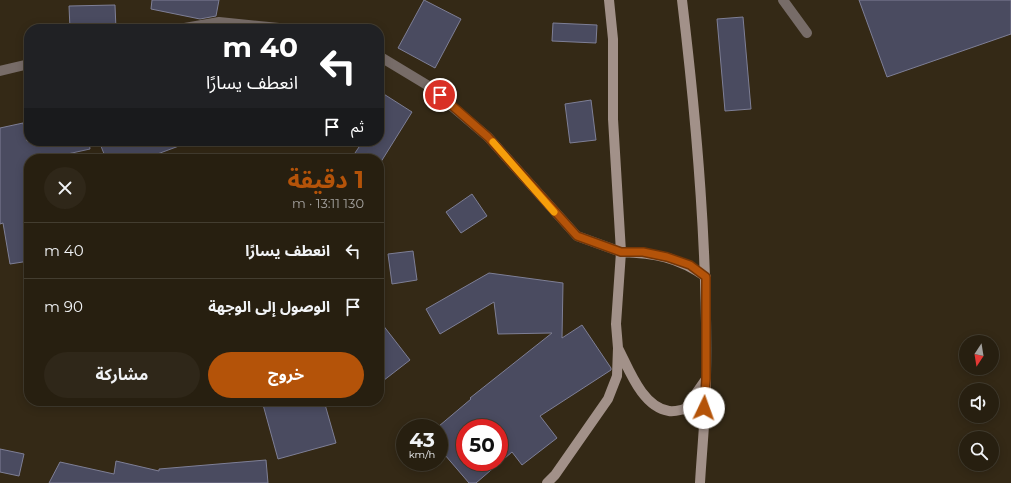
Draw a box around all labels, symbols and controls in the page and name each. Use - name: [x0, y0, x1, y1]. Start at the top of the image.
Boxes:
- text: 40 m: [222, 30, 298, 64]
- icon: left: [312, 40, 364, 92]
- text: انعطف يسارًا: [206, 72, 298, 94]
- pin: [423, 78, 457, 112]
- icon: arrive: [429, 84, 451, 106]
- icon: arrive: [321, 116, 343, 138]
- text: ثم: [351, 117, 364, 136]
- text: 1 دقيقة: [287, 165, 364, 194]
- button: close: [44, 167, 86, 209]
- text: 130 m · 13:11: [292, 195, 364, 211]
- icon: left: [342, 240, 364, 262]
- text: 40 m: [44, 241, 84, 260]
- text: انعطف يسارًا: [245, 241, 330, 260]
- icon: arrive: [342, 296, 364, 318]
- text: 90 m: [44, 297, 83, 316]
- text: الوصول إلى الوجهة: [208, 297, 330, 316]
- north arrow: [959, 335, 999, 375]
- map controls: [959, 335, 999, 471]
- button: مشاركة: [44, 352, 200, 398]
- button: خروج: [208, 352, 364, 398]
- button: sound: [959, 383, 999, 423]
- position arrow: [683, 387, 725, 429]
- speed limit sign: 50: [456, 419, 508, 471]
- text: 43: [409, 428, 435, 452]
- button: search: [959, 431, 999, 471]
- text: km/h: [409, 448, 435, 461]

